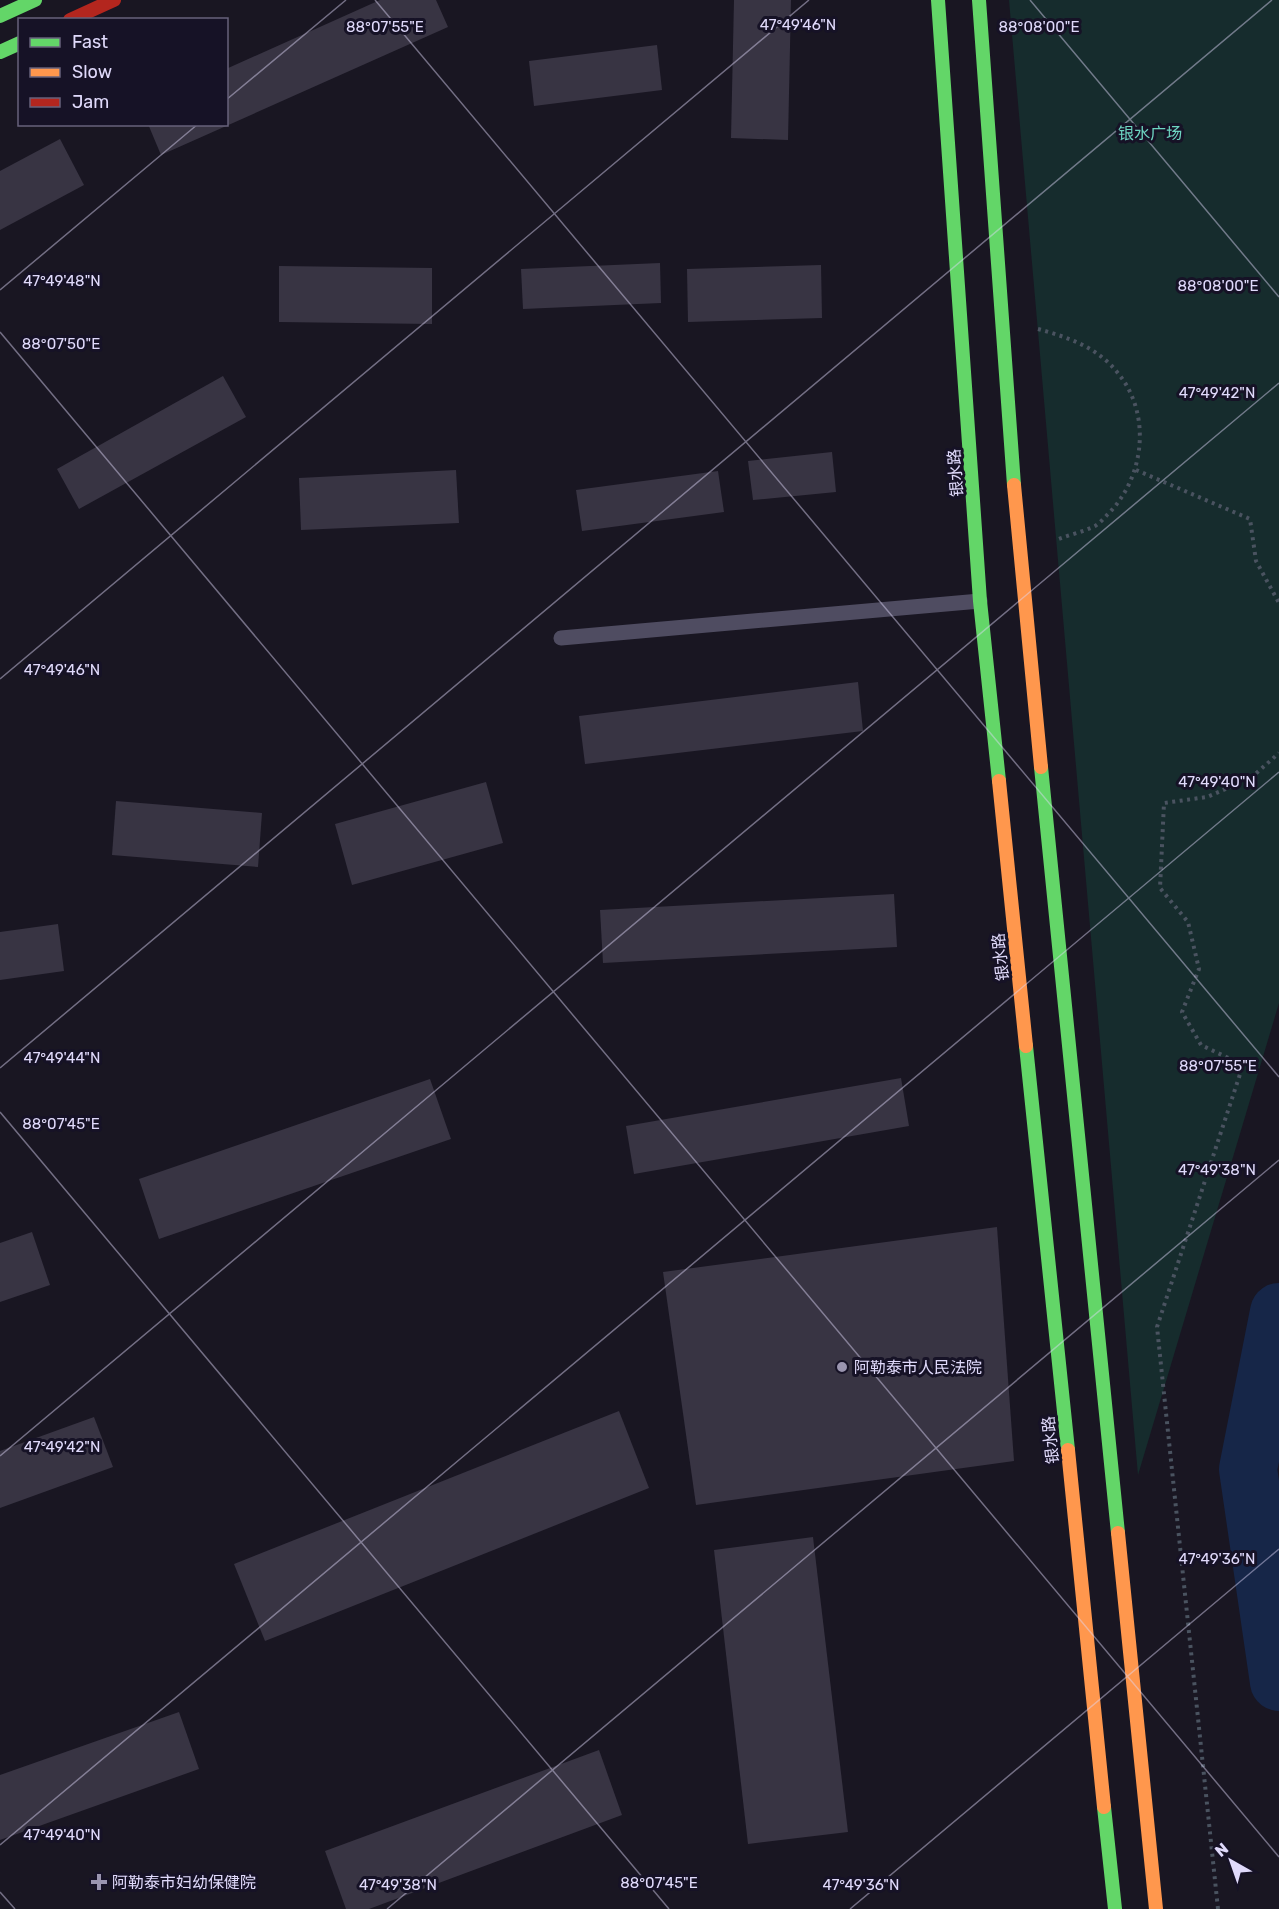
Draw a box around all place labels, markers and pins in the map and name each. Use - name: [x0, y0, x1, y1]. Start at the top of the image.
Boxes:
- place label: 阿勒泰市人民法院: [854, 1358, 982, 1377]
- marker: 阿勒泰市人民法院: [835, 1360, 849, 1374]
- marker: 阿勒泰市妇幼保健院: [90, 1873, 108, 1891]
- place label: 阿勒泰市妇幼保健院: [112, 1873, 256, 1892]

